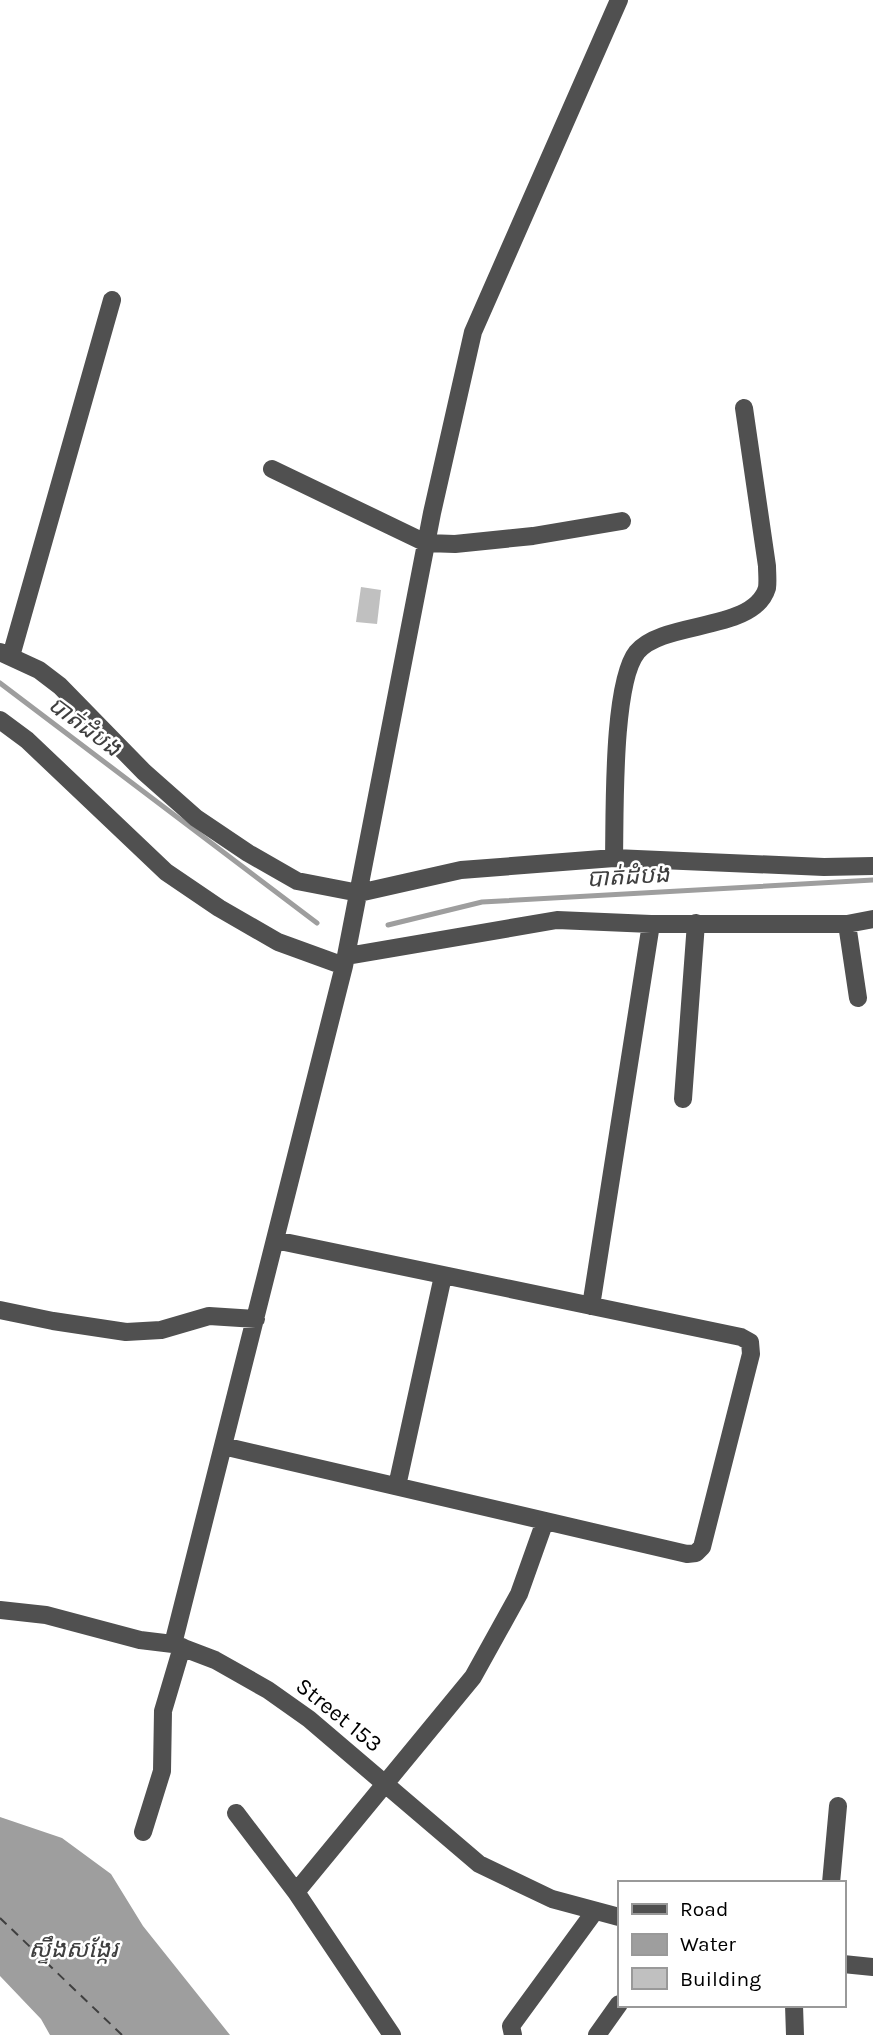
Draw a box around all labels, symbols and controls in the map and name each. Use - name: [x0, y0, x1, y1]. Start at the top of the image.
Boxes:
- water label: បាត់ដំបង: [43, 690, 127, 763]
- water label: បាត់ដំបង: [586, 860, 671, 892]
- street label: Street 153: [291, 1672, 387, 1758]
- legend: [618, 1881, 845, 2007]
- text: Road: [680, 1897, 728, 1921]
- text: Water: [680, 1932, 736, 1956]
- water label: ស្ទឹងសង្កែរ: [29, 1935, 121, 1964]
- text: Building: [680, 1967, 761, 1991]

